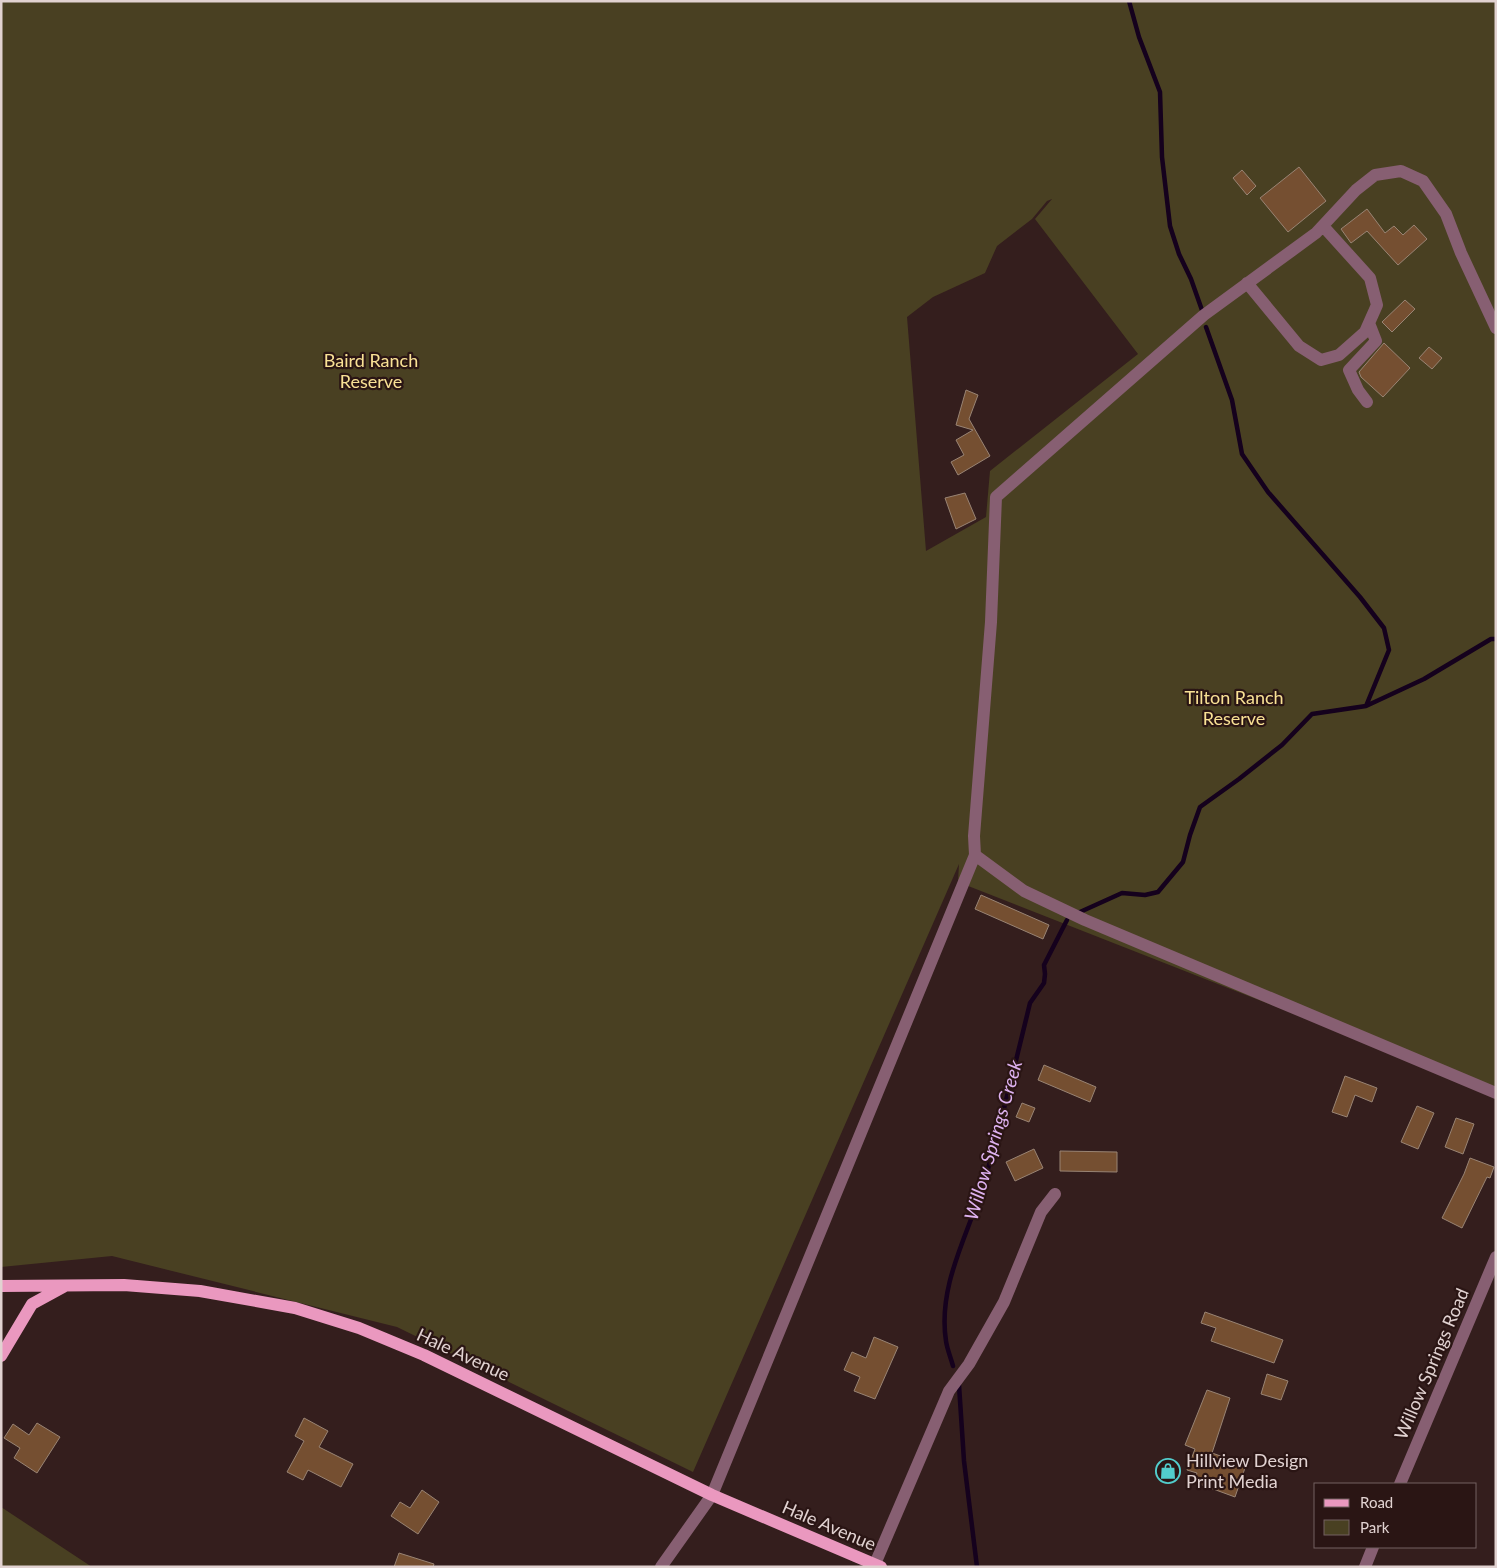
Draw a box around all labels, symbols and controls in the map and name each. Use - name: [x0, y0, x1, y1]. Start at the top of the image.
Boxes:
- park label: Baird Ranch Reserve: [324, 349, 418, 392]
- park label: Tilton Ranch Reserve: [1184, 686, 1284, 729]
- water label: Willow Springs Creek: [959, 1056, 1027, 1223]
- street label: Willow Springs Road: [1389, 1285, 1473, 1443]
- street label: Hale Avenue: [414, 1323, 513, 1385]
- place label: Hillview Design Print Media: [1186, 1449, 1308, 1492]
- shop icon: Hillview Design Print Media: [1155, 1458, 1181, 1484]
- legend: [1314, 1483, 1477, 1548]
- text: Road: [1360, 1493, 1393, 1511]
- street label: Hale Avenue: [779, 1495, 880, 1555]
- text: Park: [1360, 1518, 1390, 1536]

